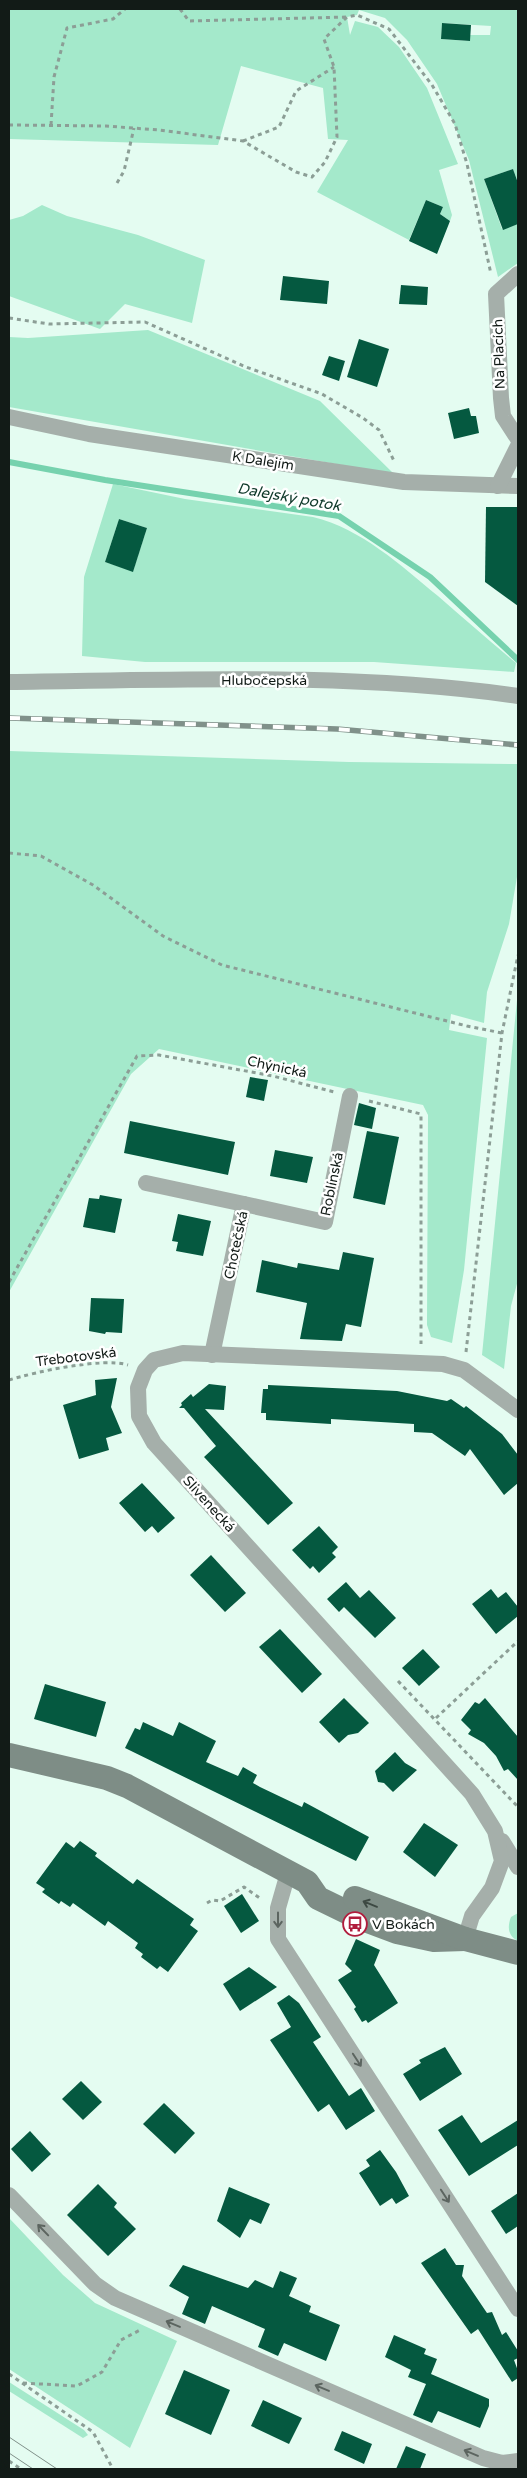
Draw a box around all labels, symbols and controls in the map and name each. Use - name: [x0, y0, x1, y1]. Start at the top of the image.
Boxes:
- street label: Na Placích: [489, 319, 509, 389]
- street label: K Dalejím: [231, 448, 295, 474]
- water label: Dalejský potok: [236, 479, 344, 515]
- street label: Hlubočepská: [221, 672, 307, 689]
- street label: Chýnická: [246, 1052, 308, 1082]
- street label: Roblínská: [317, 1150, 347, 1218]
- street label: Chotečská: [220, 1209, 252, 1281]
- street label: Třebotovská: [35, 1344, 117, 1370]
- street label: Slivenecká: [179, 1472, 239, 1536]
- one-way arrow: [363, 1899, 378, 1908]
- bus stop icon: V Bokách: [342, 1911, 368, 1937]
- one-way arrow: [273, 1912, 283, 1928]
- place label: V Bokách: [372, 1916, 435, 1933]
- one-way arrow: [352, 2052, 362, 2066]
- one-way arrow: [440, 2189, 450, 2203]
- one-way arrow: [37, 2224, 49, 2237]
- one-way arrow: [166, 2318, 181, 2328]
- one-way arrow: [315, 2383, 330, 2393]
- one-way arrow: [464, 2447, 479, 2457]

